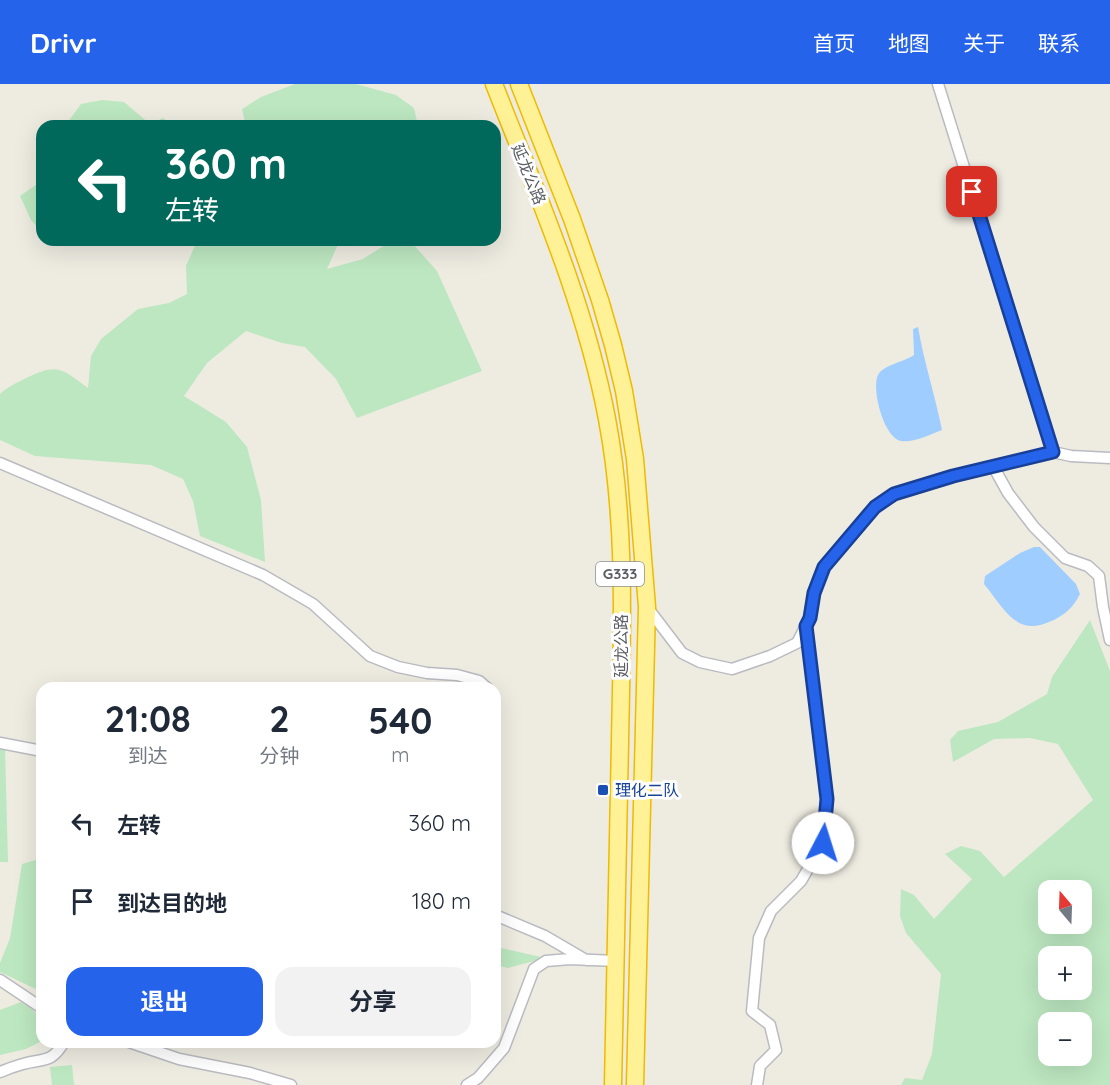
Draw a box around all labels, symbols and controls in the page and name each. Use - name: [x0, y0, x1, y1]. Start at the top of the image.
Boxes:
- text: Drivr: [30, 25, 97, 60]
- text: 首页: [813, 30, 855, 56]
- text: 地图: [888, 30, 930, 56]
- text: 关于: [963, 30, 1005, 56]
- text: 联系: [1038, 30, 1080, 56]
- text: 360 m: [165, 137, 287, 190]
- street label: 延龙公路: [508, 141, 550, 207]
- icon: left: [66, 144, 144, 222]
- pin: [946, 166, 997, 217]
- icon: arrive: [955, 175, 988, 208]
- text: 左转: [165, 193, 219, 227]
- road number: G333: [596, 562, 644, 586]
- street label: 延龙公路: [611, 614, 631, 678]
- text: 21:08: [105, 696, 191, 741]
- text: 2: [269, 696, 290, 741]
- text: 540: [368, 698, 432, 743]
- text: m: [391, 742, 409, 767]
- text: 到达: [128, 743, 168, 768]
- text: 分钟: [260, 743, 300, 768]
- place label: 理化二队: [615, 780, 679, 800]
- marker: 理化二队: [596, 783, 610, 797]
- icon: left: [66, 807, 99, 840]
- text: 360 m: [408, 809, 471, 837]
- text: 左转: [117, 811, 161, 839]
- position arrow: [791, 811, 855, 875]
- north arrow: [1038, 880, 1092, 934]
- map controls: [1038, 880, 1092, 1066]
- icon: arrive: [66, 885, 99, 918]
- text: 180 m: [412, 887, 471, 915]
- text: 到达目的地: [117, 889, 227, 917]
- button: +: [1038, 946, 1092, 1000]
- button: 退出: [66, 967, 263, 1036]
- button: 分享: [275, 967, 471, 1036]
- button: −: [1038, 1012, 1092, 1066]

